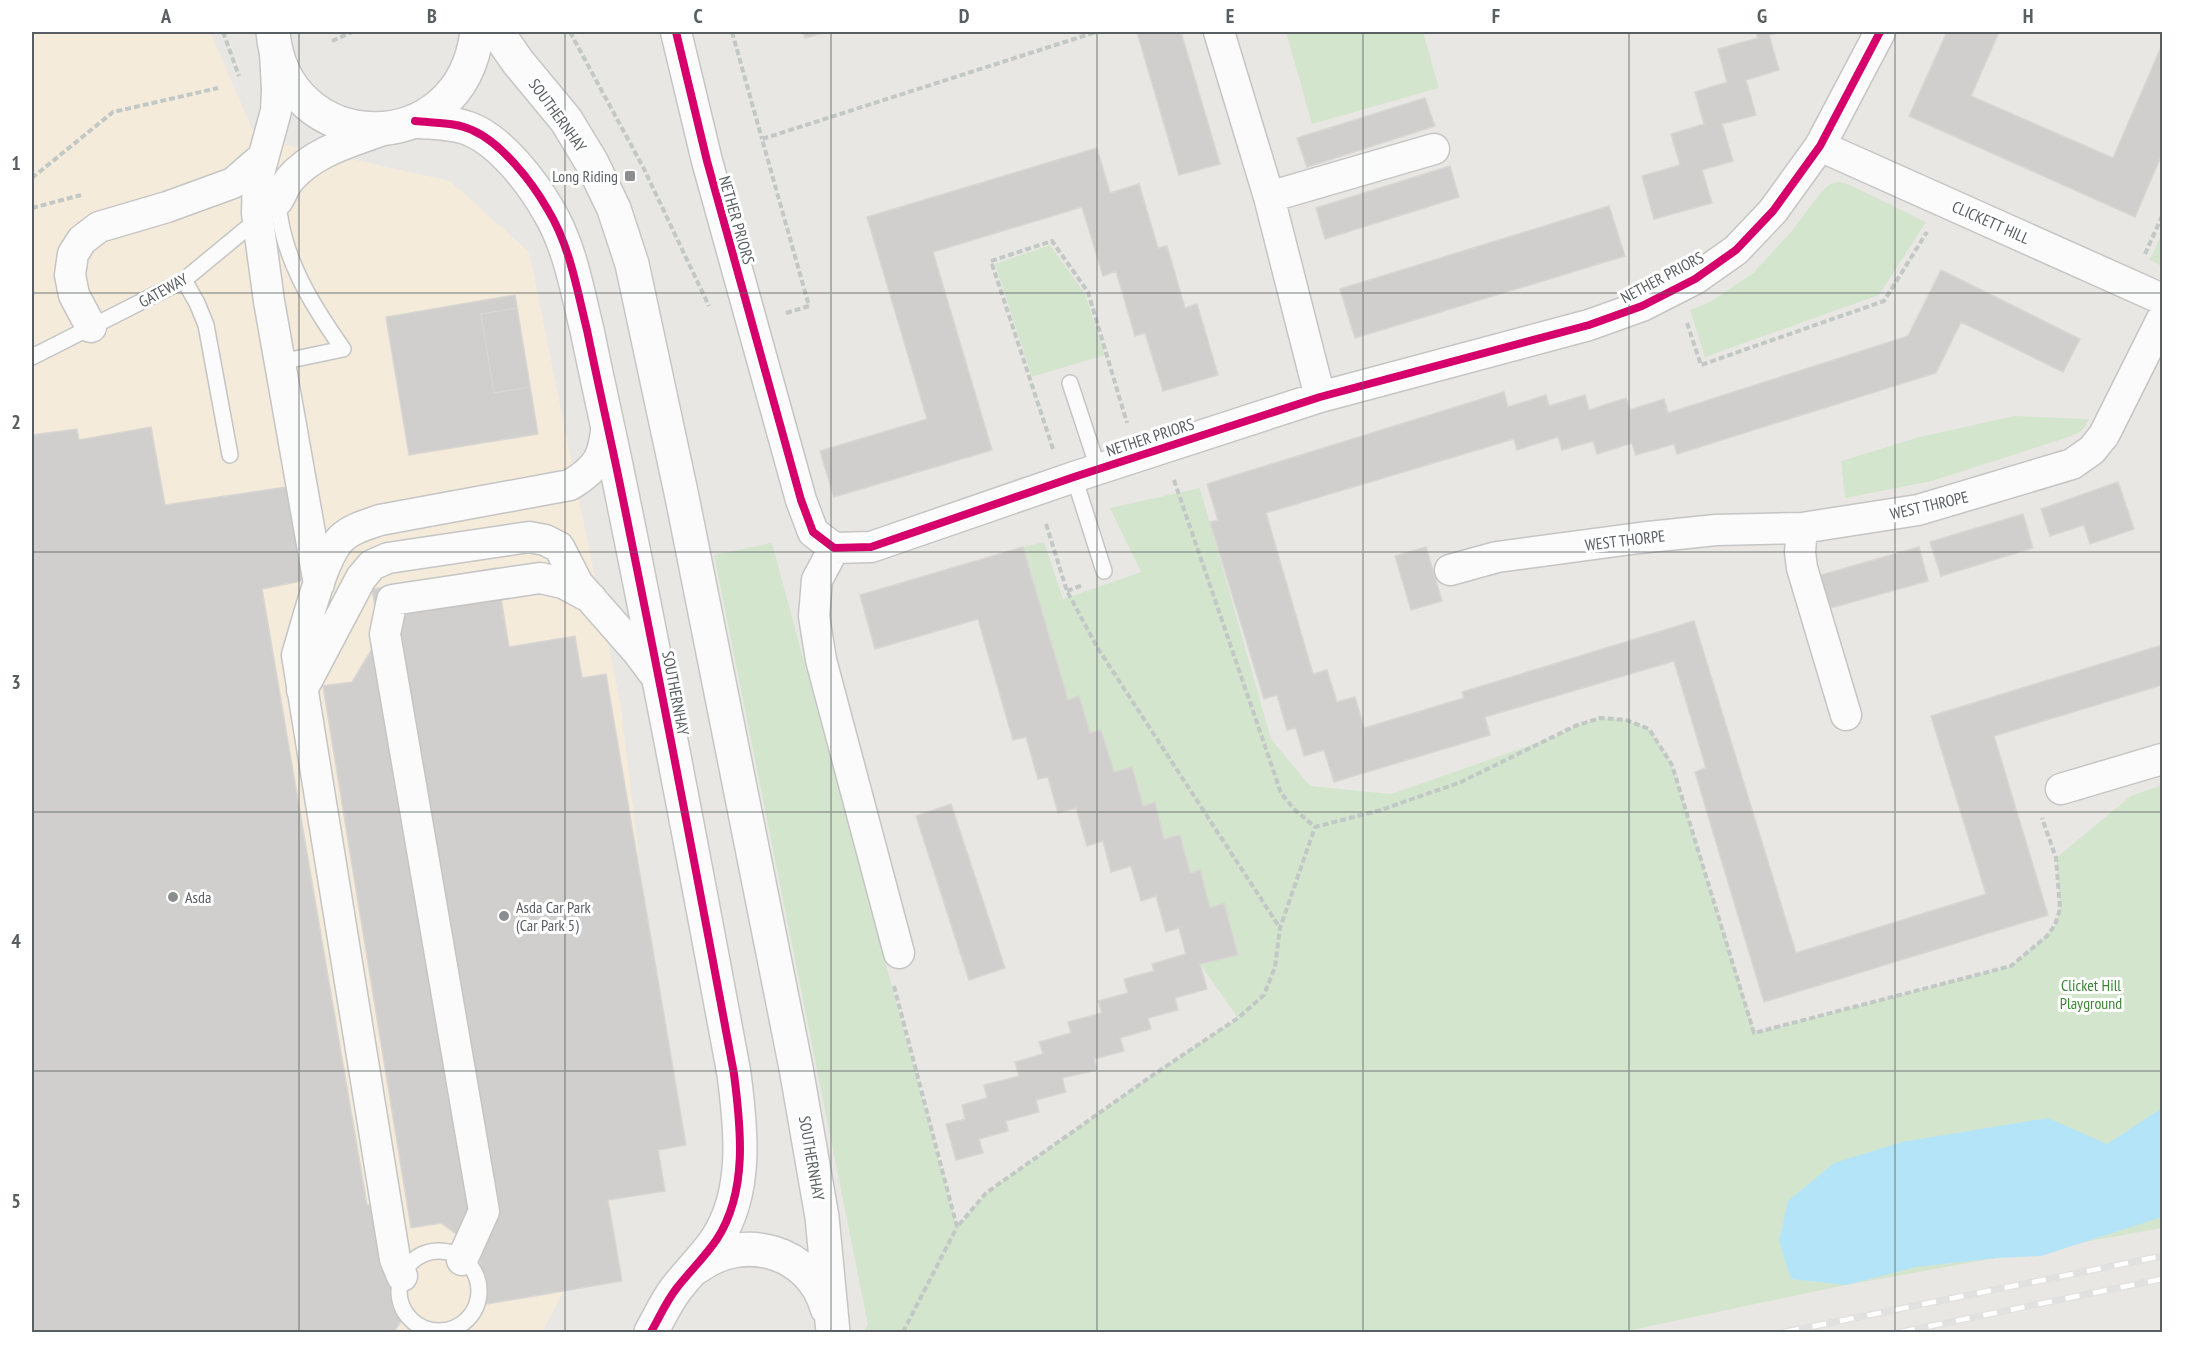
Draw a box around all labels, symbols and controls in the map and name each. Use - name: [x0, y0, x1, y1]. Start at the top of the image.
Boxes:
- text: A: [160, 3, 172, 29]
- text: B: [427, 3, 437, 29]
- text: C: [693, 3, 703, 29]
- text: D: [959, 3, 970, 29]
- text: E: [1226, 3, 1234, 29]
- text: F: [1492, 3, 1500, 29]
- text: G: [1757, 3, 1767, 29]
- text: H: [2023, 3, 2033, 29]
- street label: SOUTHERNHAY: [525, 75, 592, 156]
- text: 1: [11, 150, 21, 176]
- place label: Long Riding: [552, 166, 618, 186]
- marker: Long Riding: [623, 169, 637, 183]
- street label: NETHER PRIORS: [715, 173, 759, 267]
- street label: CLICKETT HILL: [1949, 196, 2033, 248]
- street label: NETHER PRIORS: [1617, 247, 1707, 307]
- street label: GATEWAY: [135, 268, 192, 312]
- text: 2: [11, 409, 21, 435]
- street label: NETHER PRIORS: [1104, 413, 1197, 461]
- street label: WEST THROPE: [1888, 486, 1970, 524]
- street label: WEST THORPE: [1584, 525, 1666, 555]
- street label: SOUTHERNHAY: [658, 649, 694, 737]
- text: 3: [11, 669, 21, 695]
- place label: Asda: [185, 887, 211, 907]
- marker: Asda: [166, 890, 180, 904]
- place label: Asda Car Park (Car Park 5): [516, 897, 592, 935]
- marker: Asda Car Park (Car Park 5): [497, 909, 511, 923]
- text: 4: [11, 928, 21, 954]
- park label: Clicket Hill Playground: [2060, 975, 2122, 1013]
- street label: SOUTHERNHAY: [795, 1114, 829, 1202]
- text: 5: [11, 1188, 21, 1214]

